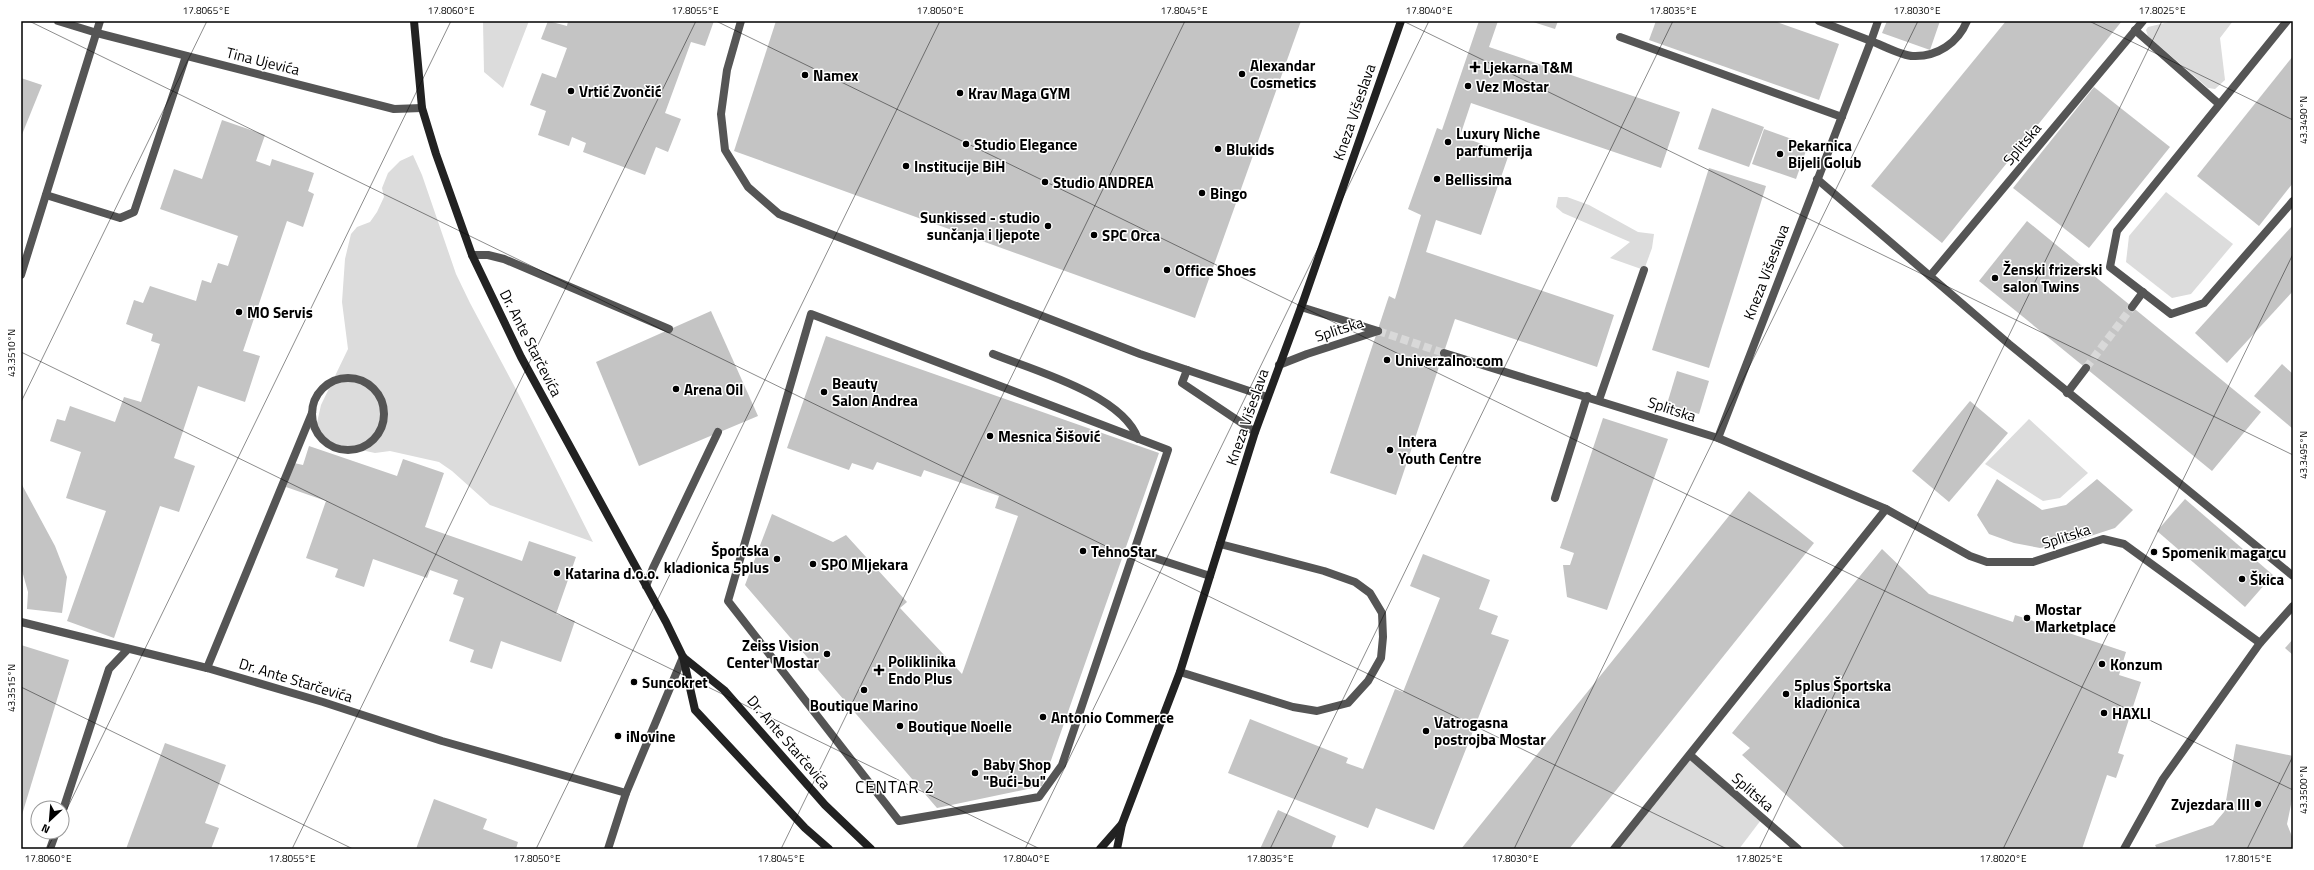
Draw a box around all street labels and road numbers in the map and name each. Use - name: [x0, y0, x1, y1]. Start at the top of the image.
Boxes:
- street label: Tina Ujevića: [224, 41, 303, 81]
- street label: Kneza Višeslava: [1327, 60, 1381, 163]
- street label: Splitska: [1997, 117, 2047, 170]
- street label: Kneza Višeslava: [1737, 220, 1795, 323]
- street label: Dr. Ante Starčevića: [494, 285, 568, 401]
- street label: Splitska: [1312, 310, 1367, 348]
- street label: Kneza Višeslava: [1220, 365, 1274, 468]
- street label: Splitska: [1645, 390, 1700, 428]
- street label: Splitska: [2039, 517, 2094, 555]
- street label: Dr. Ante Starčevića: [236, 652, 356, 708]
- street label: Dr. Ante Starčevića: [742, 690, 837, 794]
- street label: Splitska: [1727, 767, 1780, 817]

